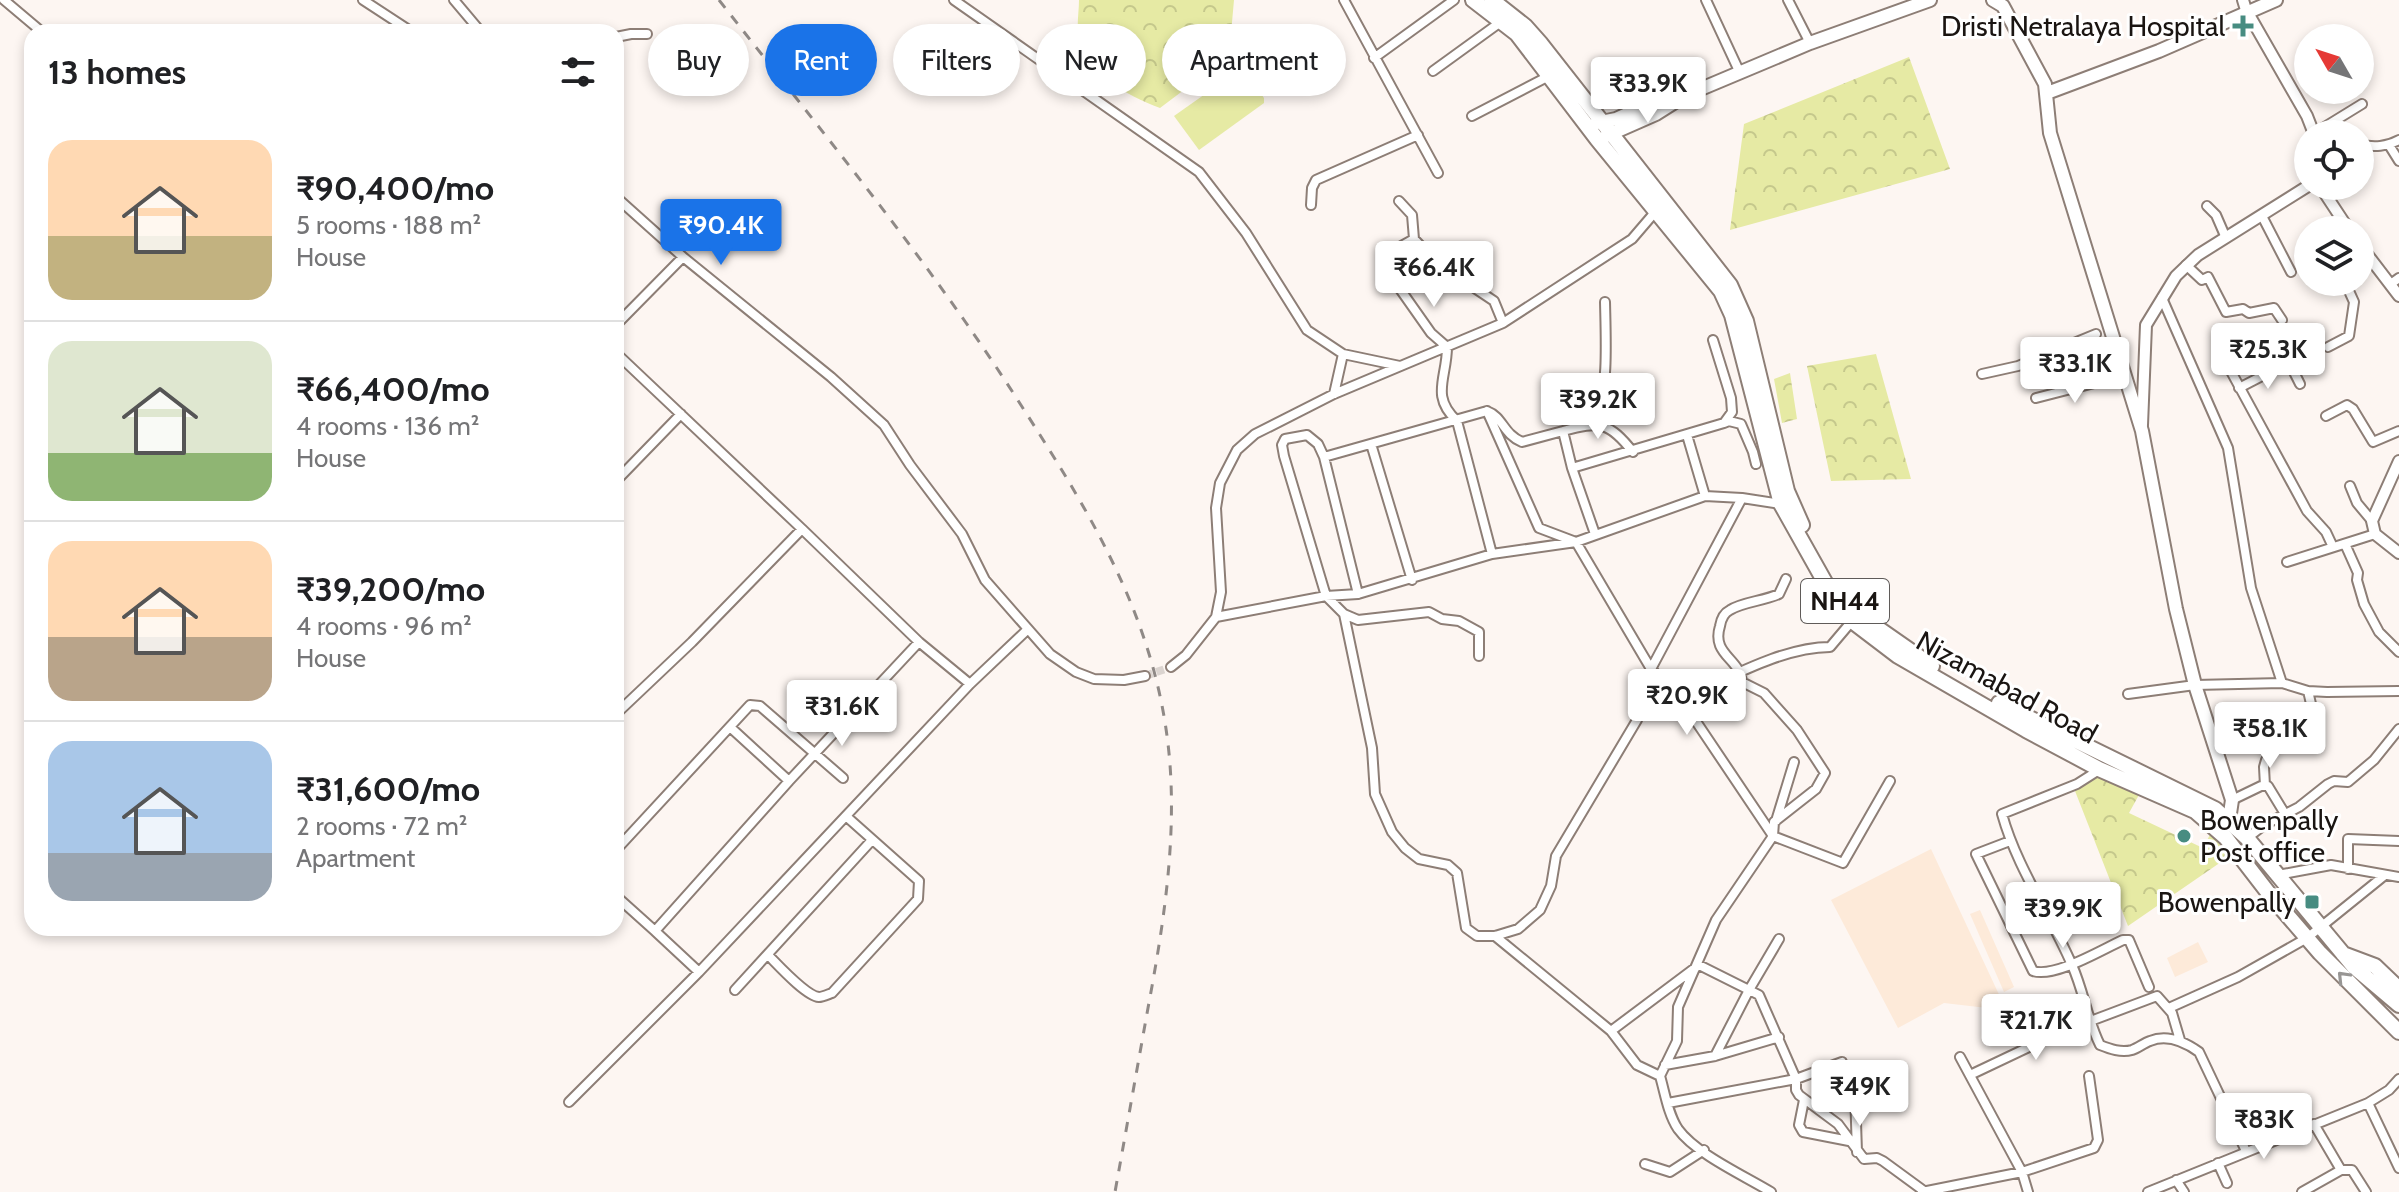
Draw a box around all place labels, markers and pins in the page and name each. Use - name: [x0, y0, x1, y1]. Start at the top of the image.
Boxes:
- place label: Dristi Netralaya Hospital: [1941, 9, 2225, 43]
- marker: Dristi Netralaya Hospital: [2232, 15, 2254, 37]
- pin: ₹33.9K: [1583, 57, 1713, 125]
- pin: ₹90.4K: [656, 199, 786, 267]
- pin: ₹66.4K: [1369, 241, 1499, 309]
- pin: ₹25.3K: [2203, 323, 2333, 391]
- pin: ₹33.1K: [2010, 337, 2140, 405]
- pin: ₹39.2K: [1533, 373, 1663, 441]
- pin: ₹20.9K: [1622, 669, 1752, 737]
- pin: ₹31.6K: [777, 680, 907, 748]
- pin: ₹58.1K: [2205, 702, 2335, 770]
- place label: Bowenpally Post office: [2200, 803, 2338, 869]
- marker: Bowenpally Post office: [2175, 827, 2193, 845]
- pin: ₹39.9K: [1998, 882, 2128, 950]
- place label: Bowenpally: [2158, 885, 2296, 919]
- marker: Bowenpally: [2303, 893, 2321, 911]
- pin: ₹21.7K: [1971, 994, 2101, 1062]
- pin: ₹49K: [1813, 1060, 1907, 1128]
- pin: ₹83K: [2217, 1093, 2311, 1161]

